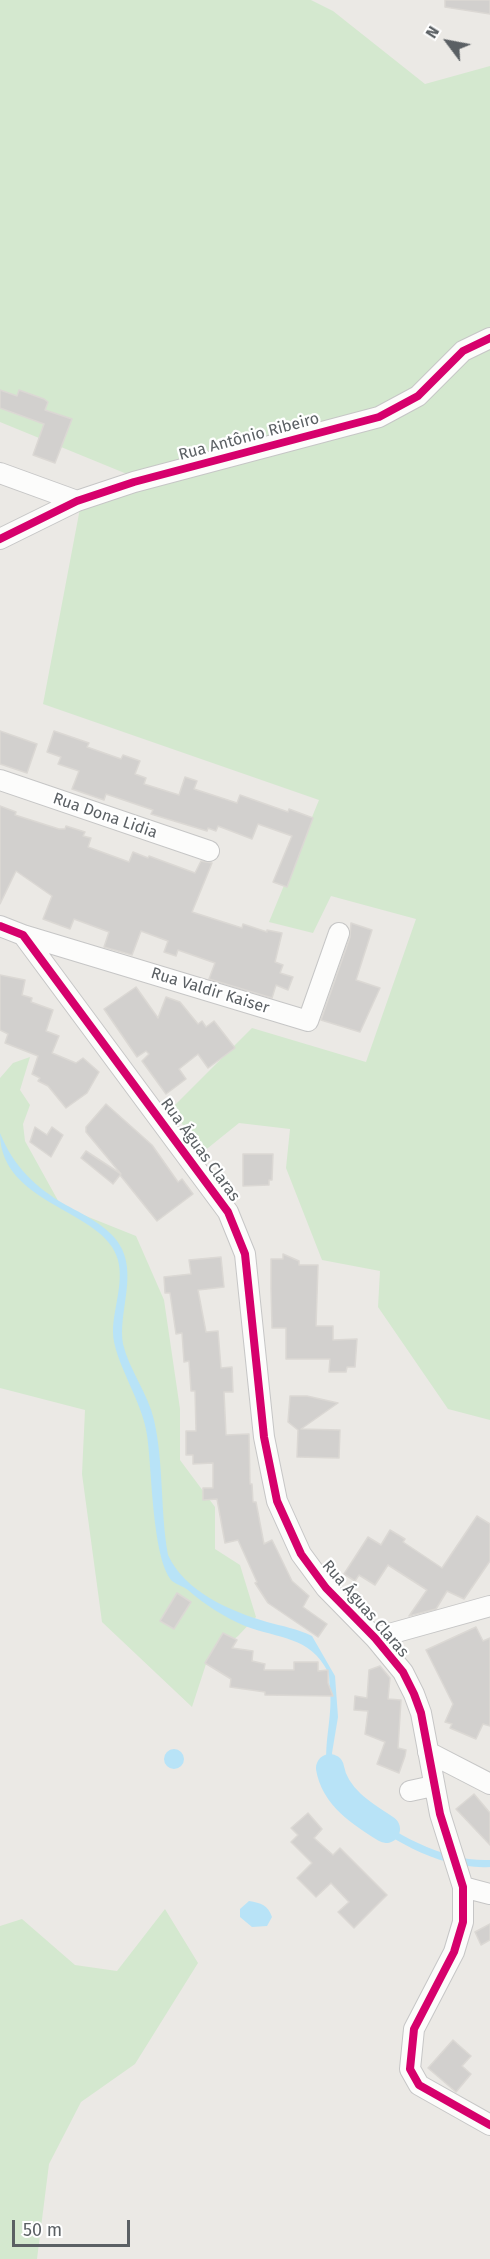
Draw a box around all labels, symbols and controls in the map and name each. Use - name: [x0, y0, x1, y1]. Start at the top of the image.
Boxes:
- north arrow: [418, 12, 478, 72]
- text: N: [421, 23, 443, 42]
- street label: Rua Antônio Ribeiro: [177, 409, 321, 465]
- street label: Rua Dona Lidia: [50, 789, 160, 843]
- street label: Rua Valdir Kaiser: [149, 964, 271, 1018]
- street label: Rua Águas Claras: [156, 1095, 244, 1205]
- street label: Rua Águas Claras: [318, 1556, 412, 1662]
- scale bar: [15, 2208, 134, 2246]
- text: 50 m: [23, 2219, 62, 2241]

